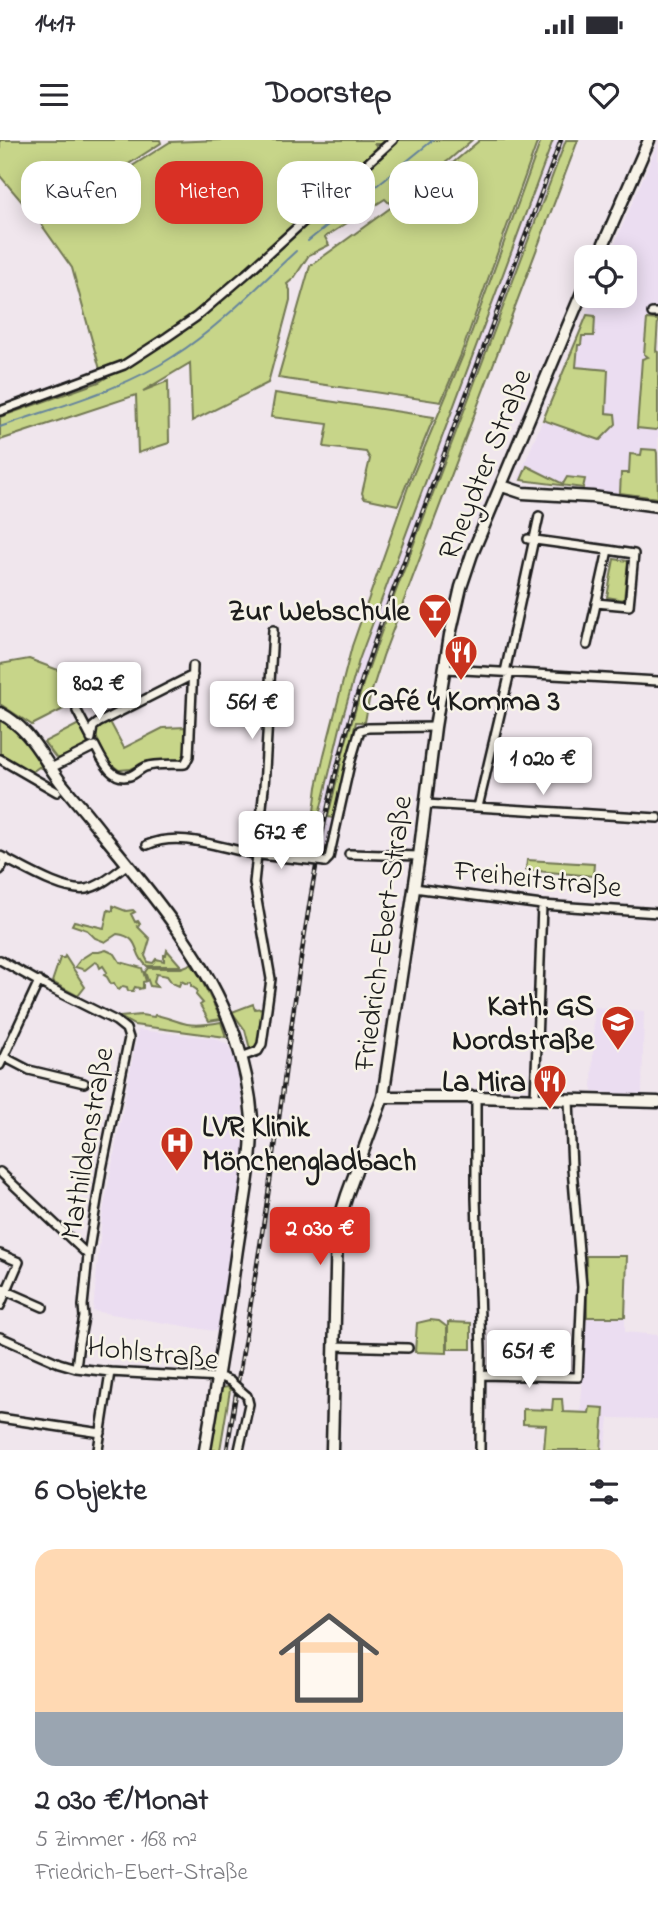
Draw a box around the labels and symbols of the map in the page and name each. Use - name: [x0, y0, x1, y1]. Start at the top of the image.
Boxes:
- street label: Rheydter Straße: [428, 362, 545, 567]
- place label: Zur Webschule: [228, 591, 412, 635]
- bar icon: Zur Webschule: [416, 591, 454, 640]
- restaurant icon: Café 4 Komma 3: [442, 633, 480, 682]
- pin: 802 €: [50, 662, 148, 722]
- place label: Café 4 Komma 3: [362, 681, 560, 725]
- pin: 561 €: [203, 682, 301, 741]
- pin: 1 020 €: [478, 738, 608, 797]
- street label: Friedrich-Ebert-Straße: [344, 792, 426, 1075]
- pin: 672 €: [232, 812, 330, 871]
- street label: Freiheitstraße: [451, 850, 624, 912]
- place label: Kath. GS Nordstraße: [452, 986, 596, 1064]
- school or university icon: Kath. GS Nordstraße: [599, 1003, 637, 1052]
- street label: Mathildenstraße: [50, 1043, 128, 1243]
- place label: La Mira: [442, 1062, 526, 1106]
- restaurant icon: La Mira: [531, 1062, 569, 1111]
- place label: LVR Klinik Mönchengladbach: [202, 1107, 416, 1186]
- hospital icon: LVR Klinik Mönchengladbach: [158, 1124, 196, 1173]
- pin: 2 030 €: [255, 1208, 385, 1267]
- street label: Hohlstraße: [85, 1326, 221, 1384]
- pin: 651 €: [480, 1330, 578, 1390]

